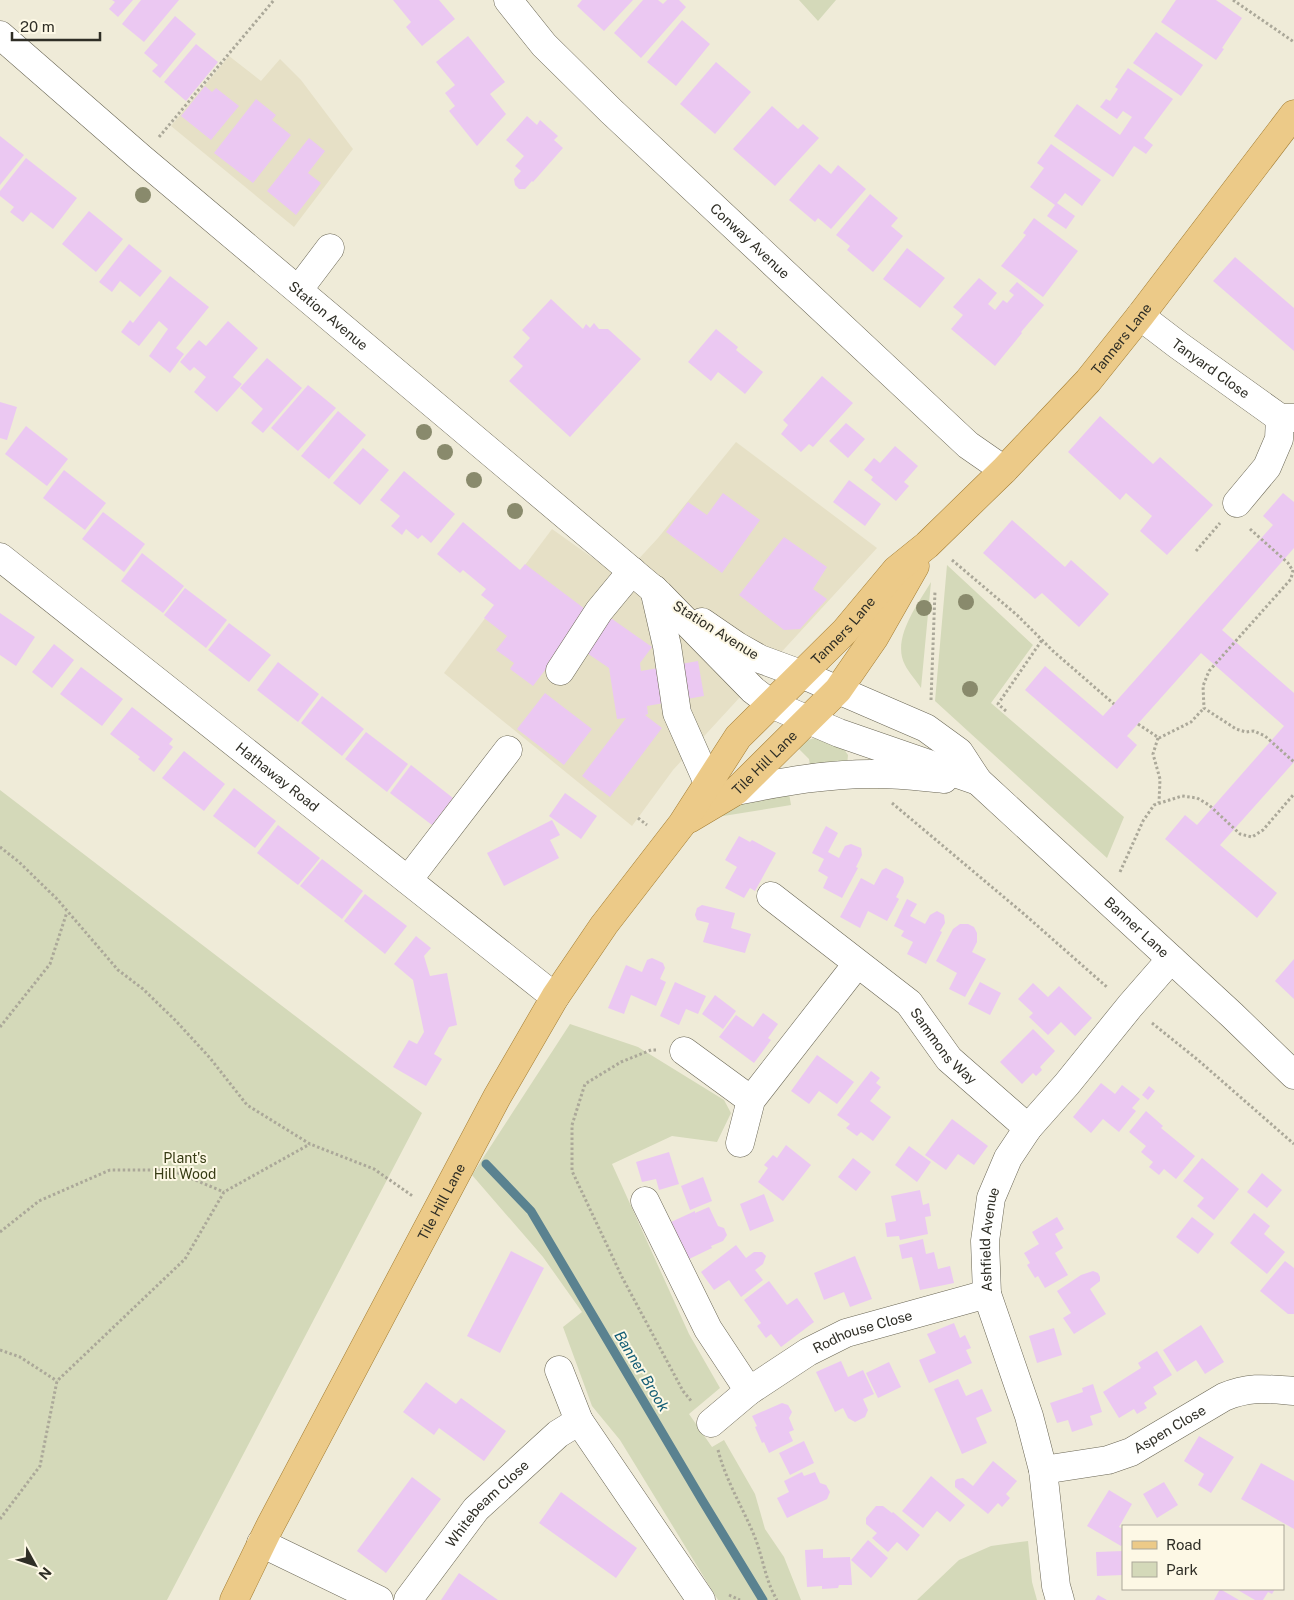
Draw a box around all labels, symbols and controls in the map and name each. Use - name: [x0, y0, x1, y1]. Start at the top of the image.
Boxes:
- scale bar: [12, 10, 100, 42]
- text: 20 m: [20, 18, 55, 35]
- street label: Conway Avenue: [707, 200, 793, 282]
- street label: Station Avenue: [286, 278, 371, 354]
- street label: Tanners Lane: [1088, 300, 1155, 378]
- street label: Tanyard Close: [1169, 335, 1253, 402]
- street label: Tanners Lane: [808, 593, 878, 668]
- street label: Station Avenue: [670, 597, 762, 663]
- street label: Tile Hill Lane: [729, 727, 800, 798]
- street label: Hathaway Road: [233, 739, 322, 815]
- street label: Banner Lane: [1101, 894, 1172, 961]
- street label: Sammons Way: [907, 1005, 980, 1088]
- park label: Plant's Hill Wood: [154, 1150, 216, 1182]
- street label: Tile Hill Lane: [415, 1161, 468, 1243]
- street label: Ashfield Avenue: [977, 1185, 1003, 1292]
- street label: Rodhouse Close: [810, 1307, 914, 1356]
- water label: Banner Brook: [611, 1327, 673, 1415]
- street label: Aspen Close: [1131, 1402, 1209, 1457]
- street label: Whitebeam Close: [442, 1457, 532, 1550]
- legend: [1122, 1525, 1284, 1590]
- text: Road: [1166, 1536, 1202, 1553]
- north arrow: [10, 1540, 60, 1590]
- text: Park: [1166, 1561, 1198, 1578]
- text: N: [35, 1564, 55, 1583]

